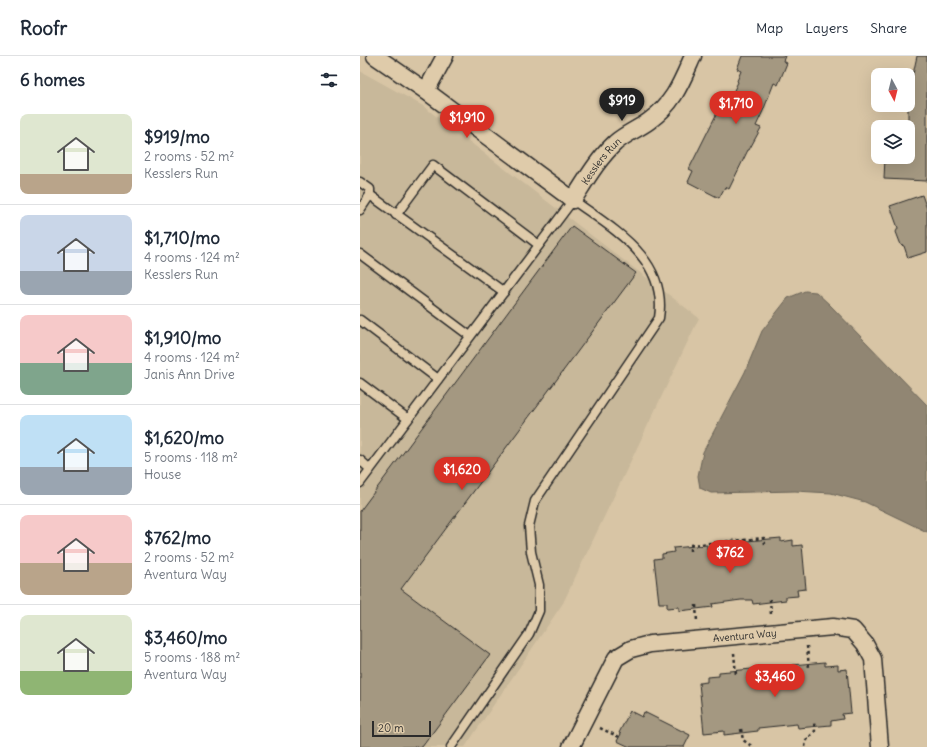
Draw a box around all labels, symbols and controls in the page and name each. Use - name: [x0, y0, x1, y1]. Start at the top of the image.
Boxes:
- text: Roofr: [20, 16, 67, 40]
- text: Map: [756, 19, 783, 37]
- text: Layers: [805, 19, 848, 37]
- text: Share: [870, 19, 907, 37]
- north arrow: [871, 68, 915, 112]
- map controls: [871, 68, 915, 164]
- text: 6 homes: [20, 69, 85, 91]
- icon: filters: [318, 69, 340, 91]
- pin: $919: [598, 88, 646, 122]
- pin: $1,710: [703, 91, 769, 125]
- text: $919: [608, 92, 636, 109]
- text: $1,710: [719, 95, 753, 112]
- pin: $1,910: [434, 105, 500, 139]
- text: $1,910: [449, 109, 485, 126]
- button: layers: [871, 120, 915, 164]
- text: $919/mo: [144, 126, 210, 148]
- icon: home: [52, 130, 100, 178]
- street label: Kesslers Run: [579, 135, 624, 187]
- text: 2 rooms · 52 m²: [144, 148, 234, 165]
- text: Kesslers Run: [144, 165, 218, 182]
- text: $1,710/mo: [144, 227, 220, 249]
- icon: home: [52, 231, 100, 279]
- text: 4 rooms · 124 m²: [144, 249, 240, 266]
- text: Kesslers Run: [144, 266, 218, 283]
- text: $1,910/mo: [144, 327, 221, 349]
- icon: home: [52, 331, 100, 379]
- text: 4 rooms · 124 m²: [144, 349, 240, 366]
- text: Janis Ann Drive: [144, 366, 235, 383]
- text: $1,620/mo: [144, 427, 224, 449]
- icon: home: [52, 431, 100, 479]
- text: 5 rooms · 118 m²: [144, 449, 238, 466]
- pin: $1,620: [429, 457, 495, 491]
- text: $1,620: [443, 461, 481, 478]
- text: House: [144, 466, 181, 483]
- text: $762/mo: [144, 527, 211, 549]
- icon: home: [52, 531, 100, 579]
- pin: $762: [706, 540, 754, 574]
- text: $762: [716, 544, 744, 561]
- text: 2 rooms · 52 m²: [144, 549, 234, 566]
- text: Aventura Way: [144, 566, 227, 583]
- street label: Aventura Way: [712, 626, 777, 645]
- text: $3,460/mo: [144, 627, 227, 649]
- icon: home: [52, 631, 100, 679]
- text: 5 rooms · 188 m²: [144, 649, 240, 666]
- pin: $3,460: [742, 664, 808, 698]
- text: Aventura Way: [144, 666, 227, 683]
- text: $3,460: [755, 668, 795, 685]
- scale bar: [372, 719, 431, 738]
- text: 20 m: [378, 721, 404, 735]

